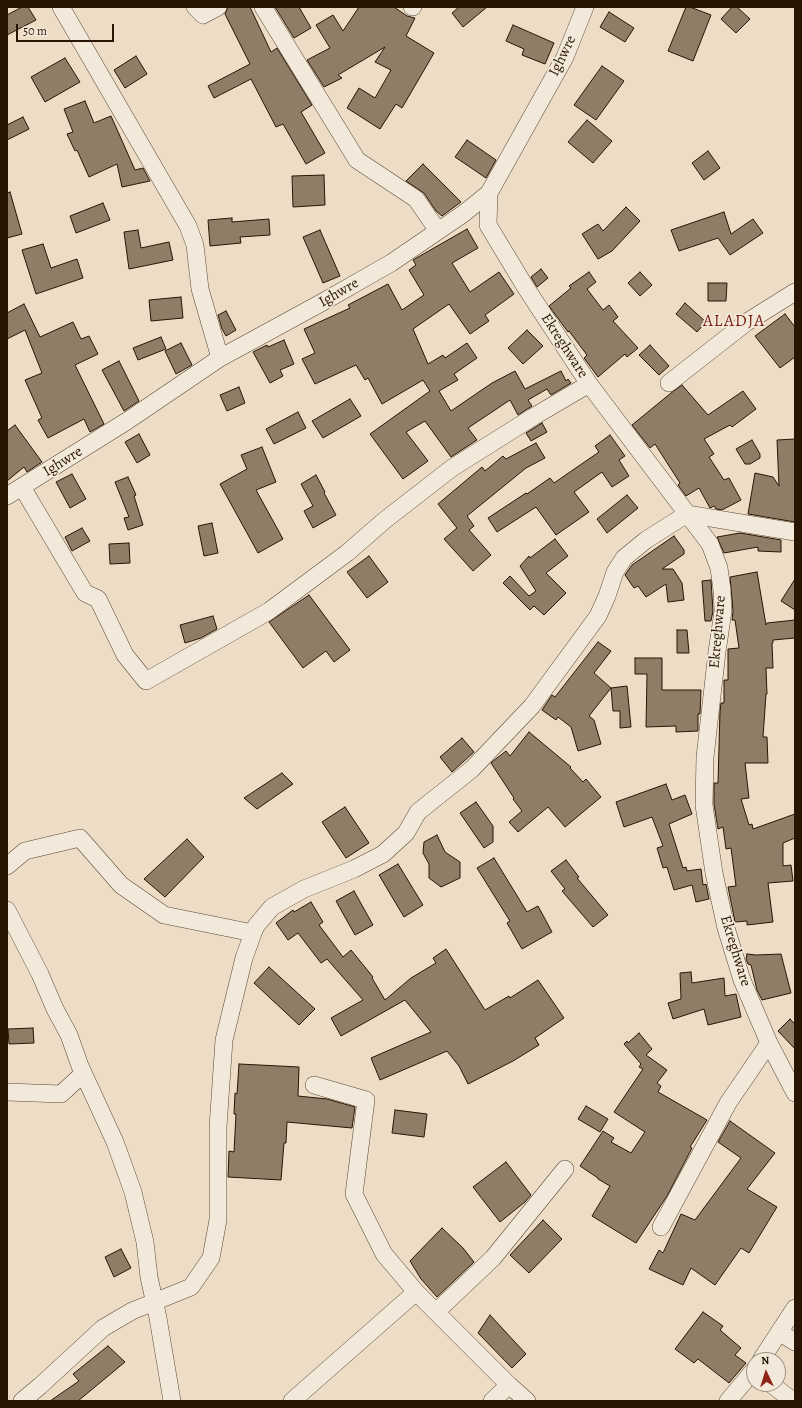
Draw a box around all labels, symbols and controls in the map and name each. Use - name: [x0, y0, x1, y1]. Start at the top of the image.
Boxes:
- scale bar: [18, 16, 116, 42]
- text: 50 m: [23, 23, 47, 39]
- street label: Ighwre: [545, 33, 581, 79]
- street label: Ighwre: [316, 274, 362, 312]
- street label: Ekreghware: [536, 310, 592, 382]
- district label: ALADJA: [703, 312, 765, 332]
- street label: Ighwre: [40, 443, 86, 481]
- street label: Ekreghware: [706, 595, 730, 669]
- street label: Ekreghware: [716, 913, 754, 989]
- north arrow: [746, 1352, 786, 1392]
- text: N: [761, 1353, 770, 1368]

